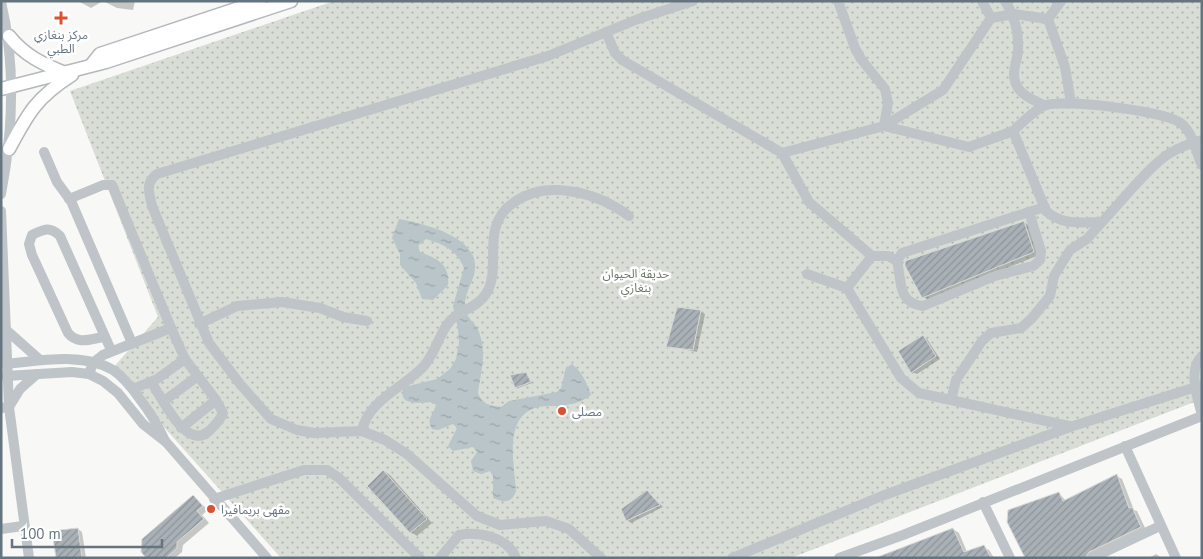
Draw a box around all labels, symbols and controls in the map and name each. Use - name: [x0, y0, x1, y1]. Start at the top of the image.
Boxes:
- marker: مركز بنغازي الطبي: [54, 11, 68, 25]
- place label: مركز بنغازي الطبي: [34, 27, 88, 58]
- park label: حديقة الحيوان بنغازي: [603, 266, 669, 297]
- place label: مصلى: [572, 404, 602, 419]
- marker: مصلى: [556, 405, 568, 417]
- place label: مقهى بريمافيرا: [221, 502, 290, 517]
- marker: مقهى بريمافيرا: [205, 503, 217, 515]
- scale bar: [12, 516, 162, 548]
- text: 100 m: [20, 524, 61, 543]

